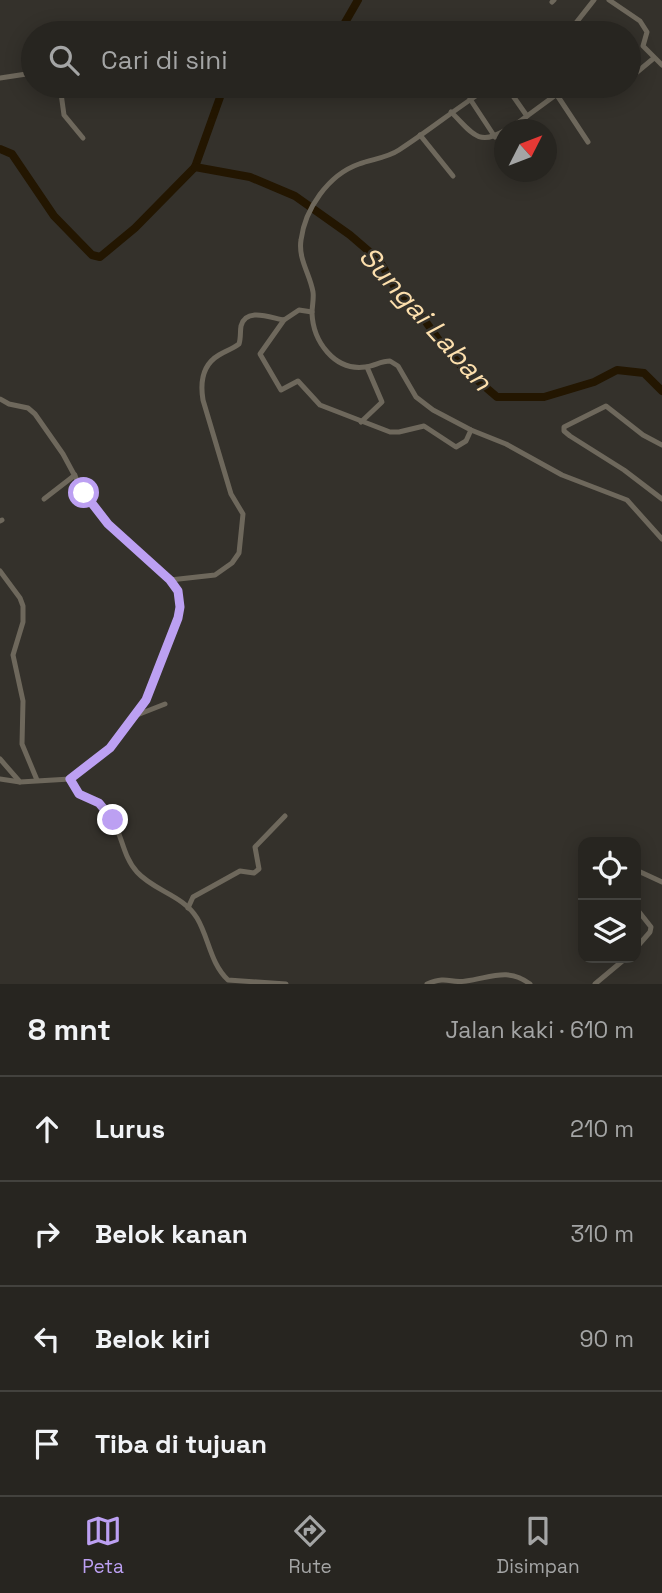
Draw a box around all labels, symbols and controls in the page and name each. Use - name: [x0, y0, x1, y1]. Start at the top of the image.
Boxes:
- search box: [21, 21, 641, 98]
- icon: search: [45, 41, 83, 79]
- text: Cari di sini: [101, 43, 228, 77]
- north arrow: [494, 119, 557, 182]
- water label: Sungai Laban: [352, 238, 501, 398]
- route start: [68, 477, 99, 508]
- route end: [97, 804, 128, 835]
- map controls: [578, 837, 641, 963]
- button: locate: [578, 837, 641, 900]
- button: layers: [578, 900, 641, 963]
- text: 8 mnt: [28, 1010, 111, 1049]
- text: Jalan kaki · 610 m: [445, 1015, 634, 1045]
- icon: ahead: [28, 1110, 66, 1148]
- text: Lurus: [95, 1112, 165, 1146]
- text: 210 m: [570, 1114, 634, 1144]
- icon: right: [28, 1215, 66, 1253]
- text: Belok kanan: [95, 1217, 248, 1251]
- text: 310 m: [570, 1219, 634, 1249]
- icon: left: [28, 1320, 66, 1358]
- text: Belok kiri: [95, 1322, 210, 1356]
- text: 90 m: [579, 1324, 634, 1354]
- icon: arrive: [28, 1425, 66, 1463]
- text: Tiba di tujuan: [95, 1427, 267, 1461]
- tab: Peta: [82, 1512, 124, 1579]
- tab: Rute: [289, 1512, 332, 1579]
- tab: Disimpan: [497, 1512, 580, 1579]

